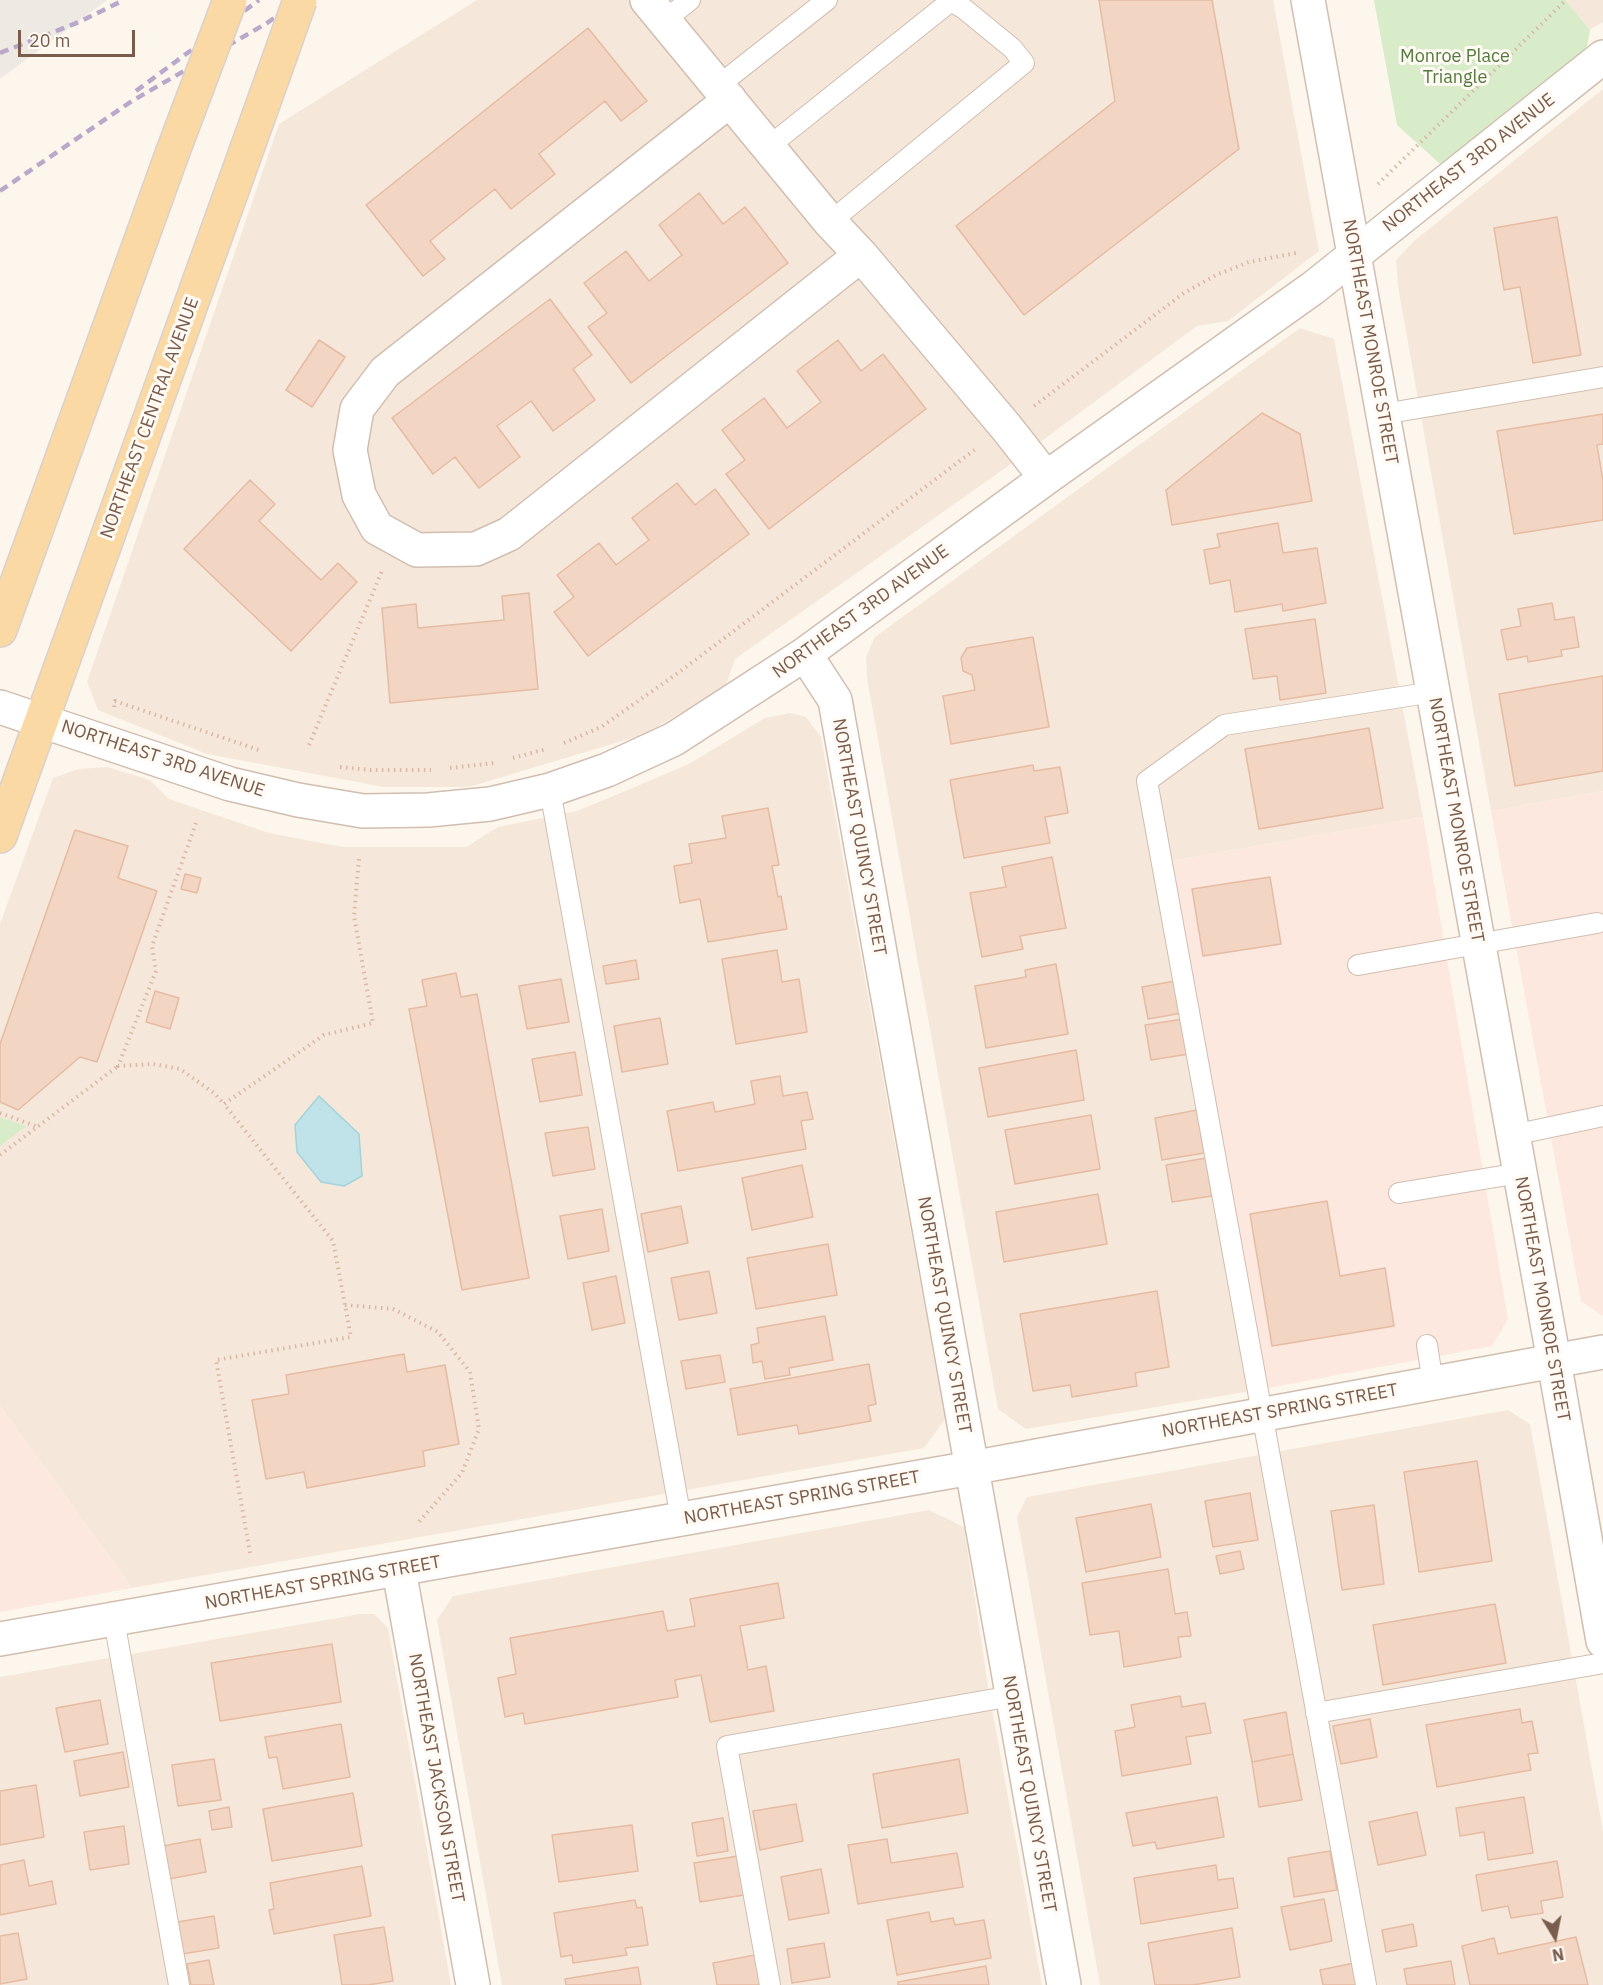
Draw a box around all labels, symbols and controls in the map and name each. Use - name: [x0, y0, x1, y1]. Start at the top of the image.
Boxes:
- scale bar: [21, 18, 138, 56]
- text: 20 m: [29, 29, 71, 52]
- park label: Monroe Place Triangle: [1400, 46, 1510, 88]
- street label: NORTHEAST 3RD AVENUE: [1379, 89, 1559, 237]
- street label: NORTHEAST MONROE STREET: [1338, 218, 1402, 466]
- street label: NORTHEAST CENTRAL AVENUE: [96, 294, 204, 542]
- street label: NORTHEAST 3RD AVENUE: [769, 541, 953, 683]
- street label: NORTHEAST MONROE STREET: [1424, 696, 1488, 944]
- street label: NORTHEAST 3RD AVENUE: [59, 716, 267, 802]
- street label: NORTHEAST QUINCY STREET: [827, 717, 891, 957]
- street label: NORTHEAST MONROE STREET: [1510, 1175, 1574, 1423]
- street label: NORTHEAST QUINCY STREET: [912, 1195, 976, 1435]
- street label: NORTHEAST SPRING STREET: [1160, 1380, 1400, 1442]
- street label: NORTHEAST SPRING STREET: [682, 1467, 922, 1529]
- street label: NORTHEAST SPRING STREET: [203, 1552, 443, 1614]
- street label: NORTHEAST JACKSON STREET: [403, 1652, 469, 1904]
- street label: NORTHEAST QUINCY STREET: [997, 1674, 1061, 1914]
- north arrow: [1525, 1907, 1585, 1967]
- text: N: [1551, 1944, 1566, 1966]

